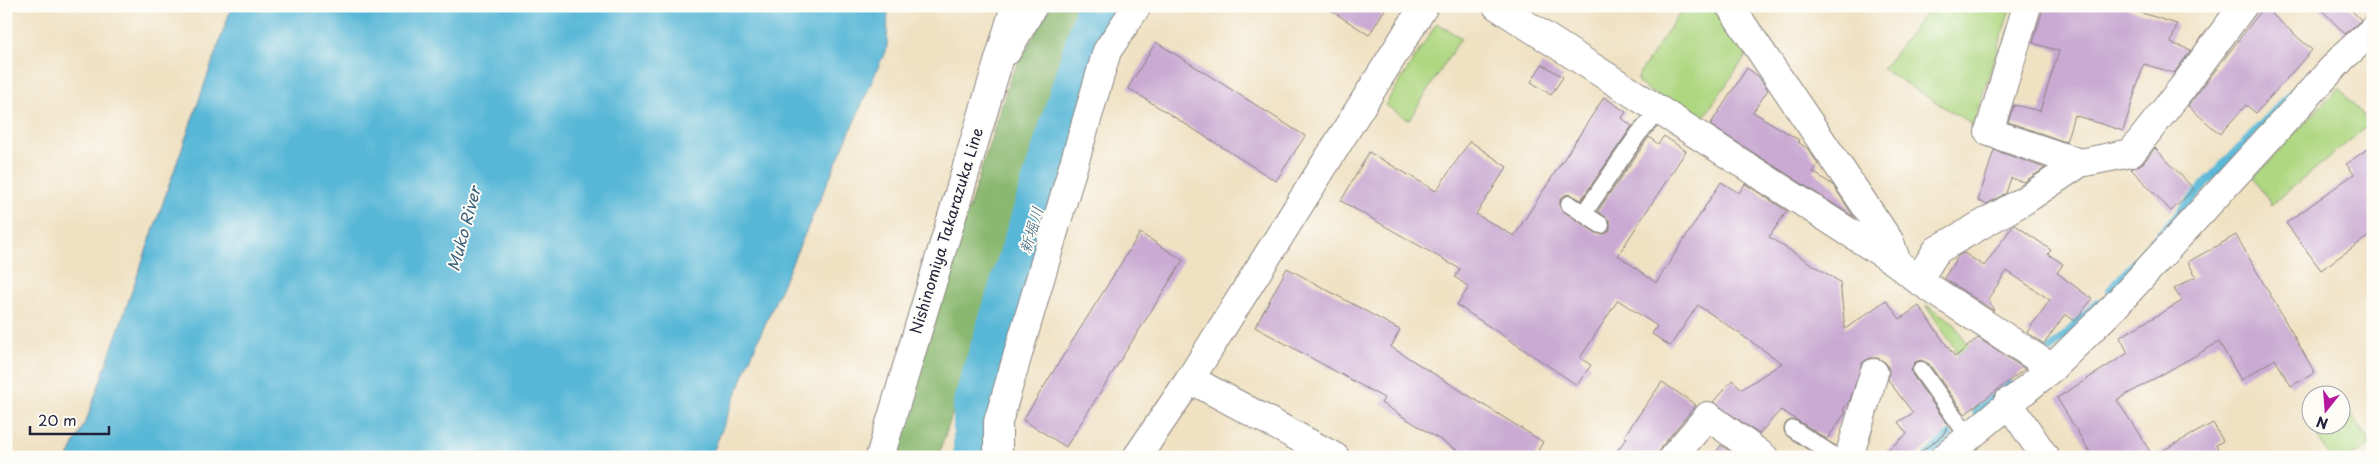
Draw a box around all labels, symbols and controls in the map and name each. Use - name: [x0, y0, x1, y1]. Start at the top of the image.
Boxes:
- street label: Nishinomiya Takarazuka Line: [903, 125, 988, 337]
- water label: Muko River: [440, 181, 487, 274]
- water label: 新堀川: [1012, 203, 1049, 256]
- north arrow: [2302, 386, 2352, 436]
- scale bar: [30, 403, 109, 435]
- text: 20 m: [38, 408, 77, 431]
- text: N: [2314, 411, 2330, 435]

